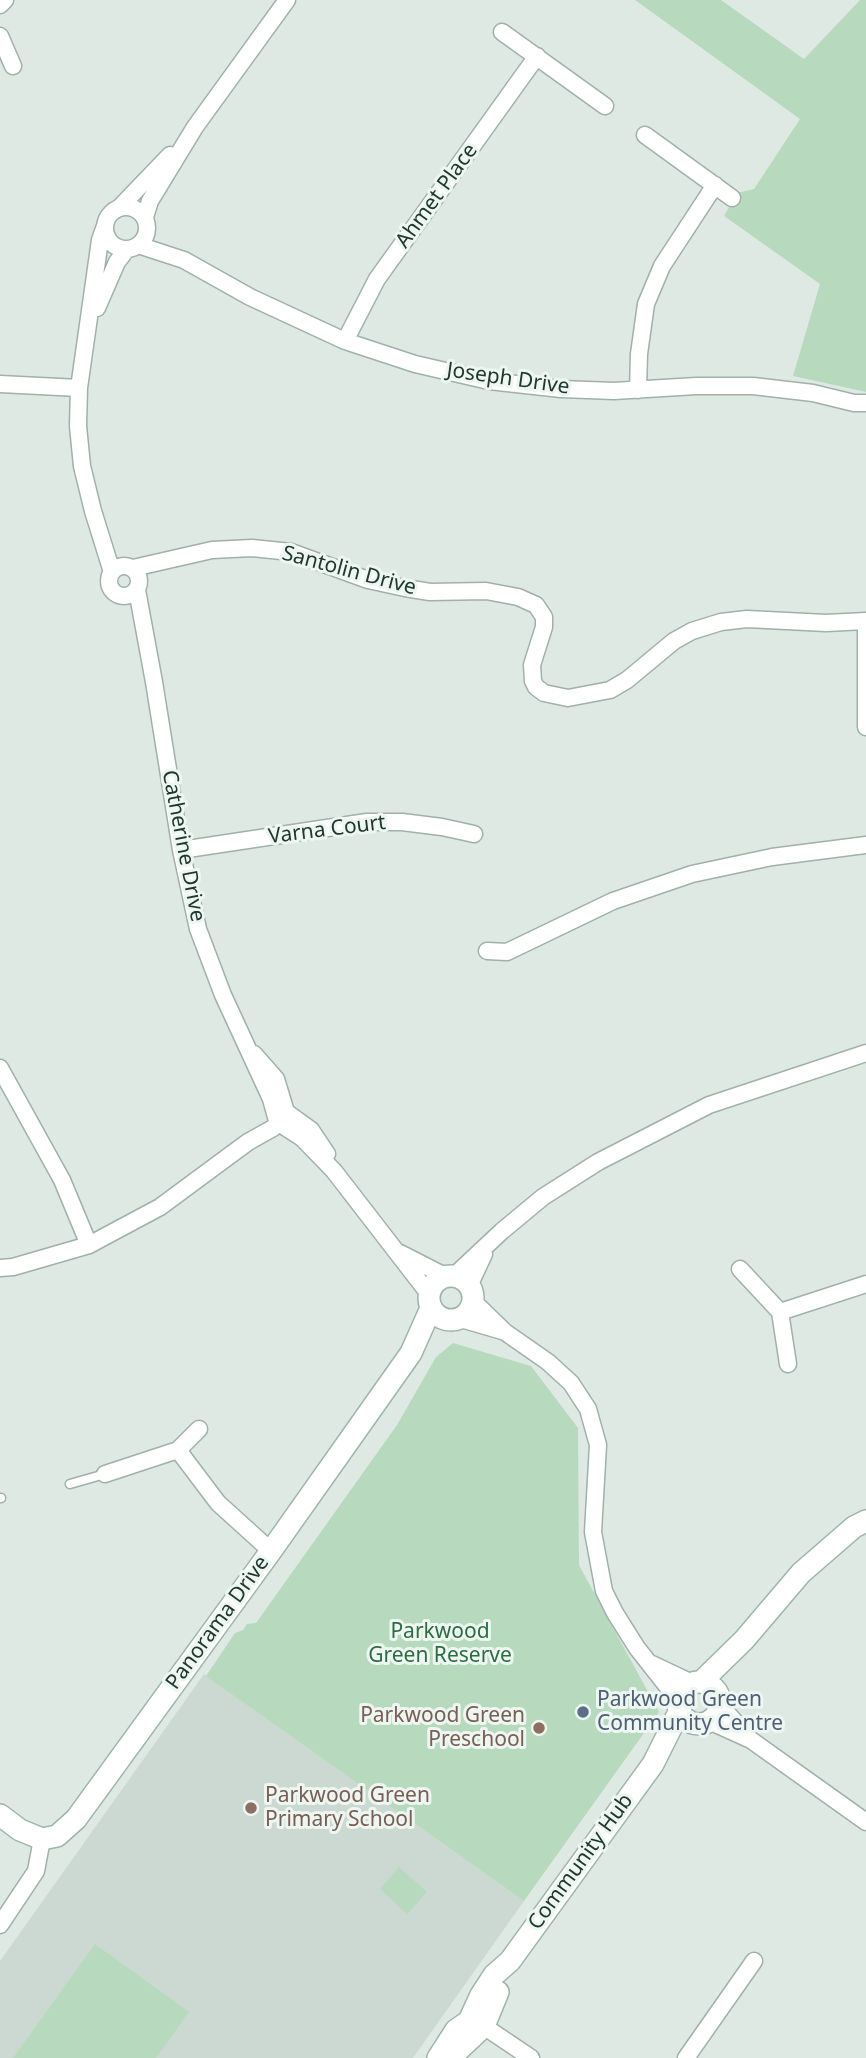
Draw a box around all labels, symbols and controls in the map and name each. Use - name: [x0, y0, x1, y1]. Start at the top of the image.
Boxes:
- street label: Ahmet Place: [391, 139, 483, 253]
- street label: Joseph Drive: [445, 358, 571, 400]
- street label: Santolin Drive: [279, 541, 419, 601]
- street label: Catherine Drive: [156, 768, 210, 924]
- street label: Varna Court: [267, 810, 387, 850]
- street label: Panorama Drive: [161, 1551, 275, 1695]
- park label: Parkwood Green Reserve: [368, 1619, 512, 1669]
- place label: Parkwood Green Community Centre: [597, 1687, 783, 1737]
- place label: Parkwood Green Preschool: [360, 1703, 525, 1753]
- marker: Parkwood Green Community Centre: [575, 1704, 591, 1720]
- marker: Parkwood Green Preschool: [531, 1720, 547, 1736]
- place label: Parkwood Green Primary School: [265, 1783, 430, 1833]
- street label: Community Hub: [523, 1789, 639, 1935]
- marker: Parkwood Green Primary School: [243, 1800, 259, 1816]

